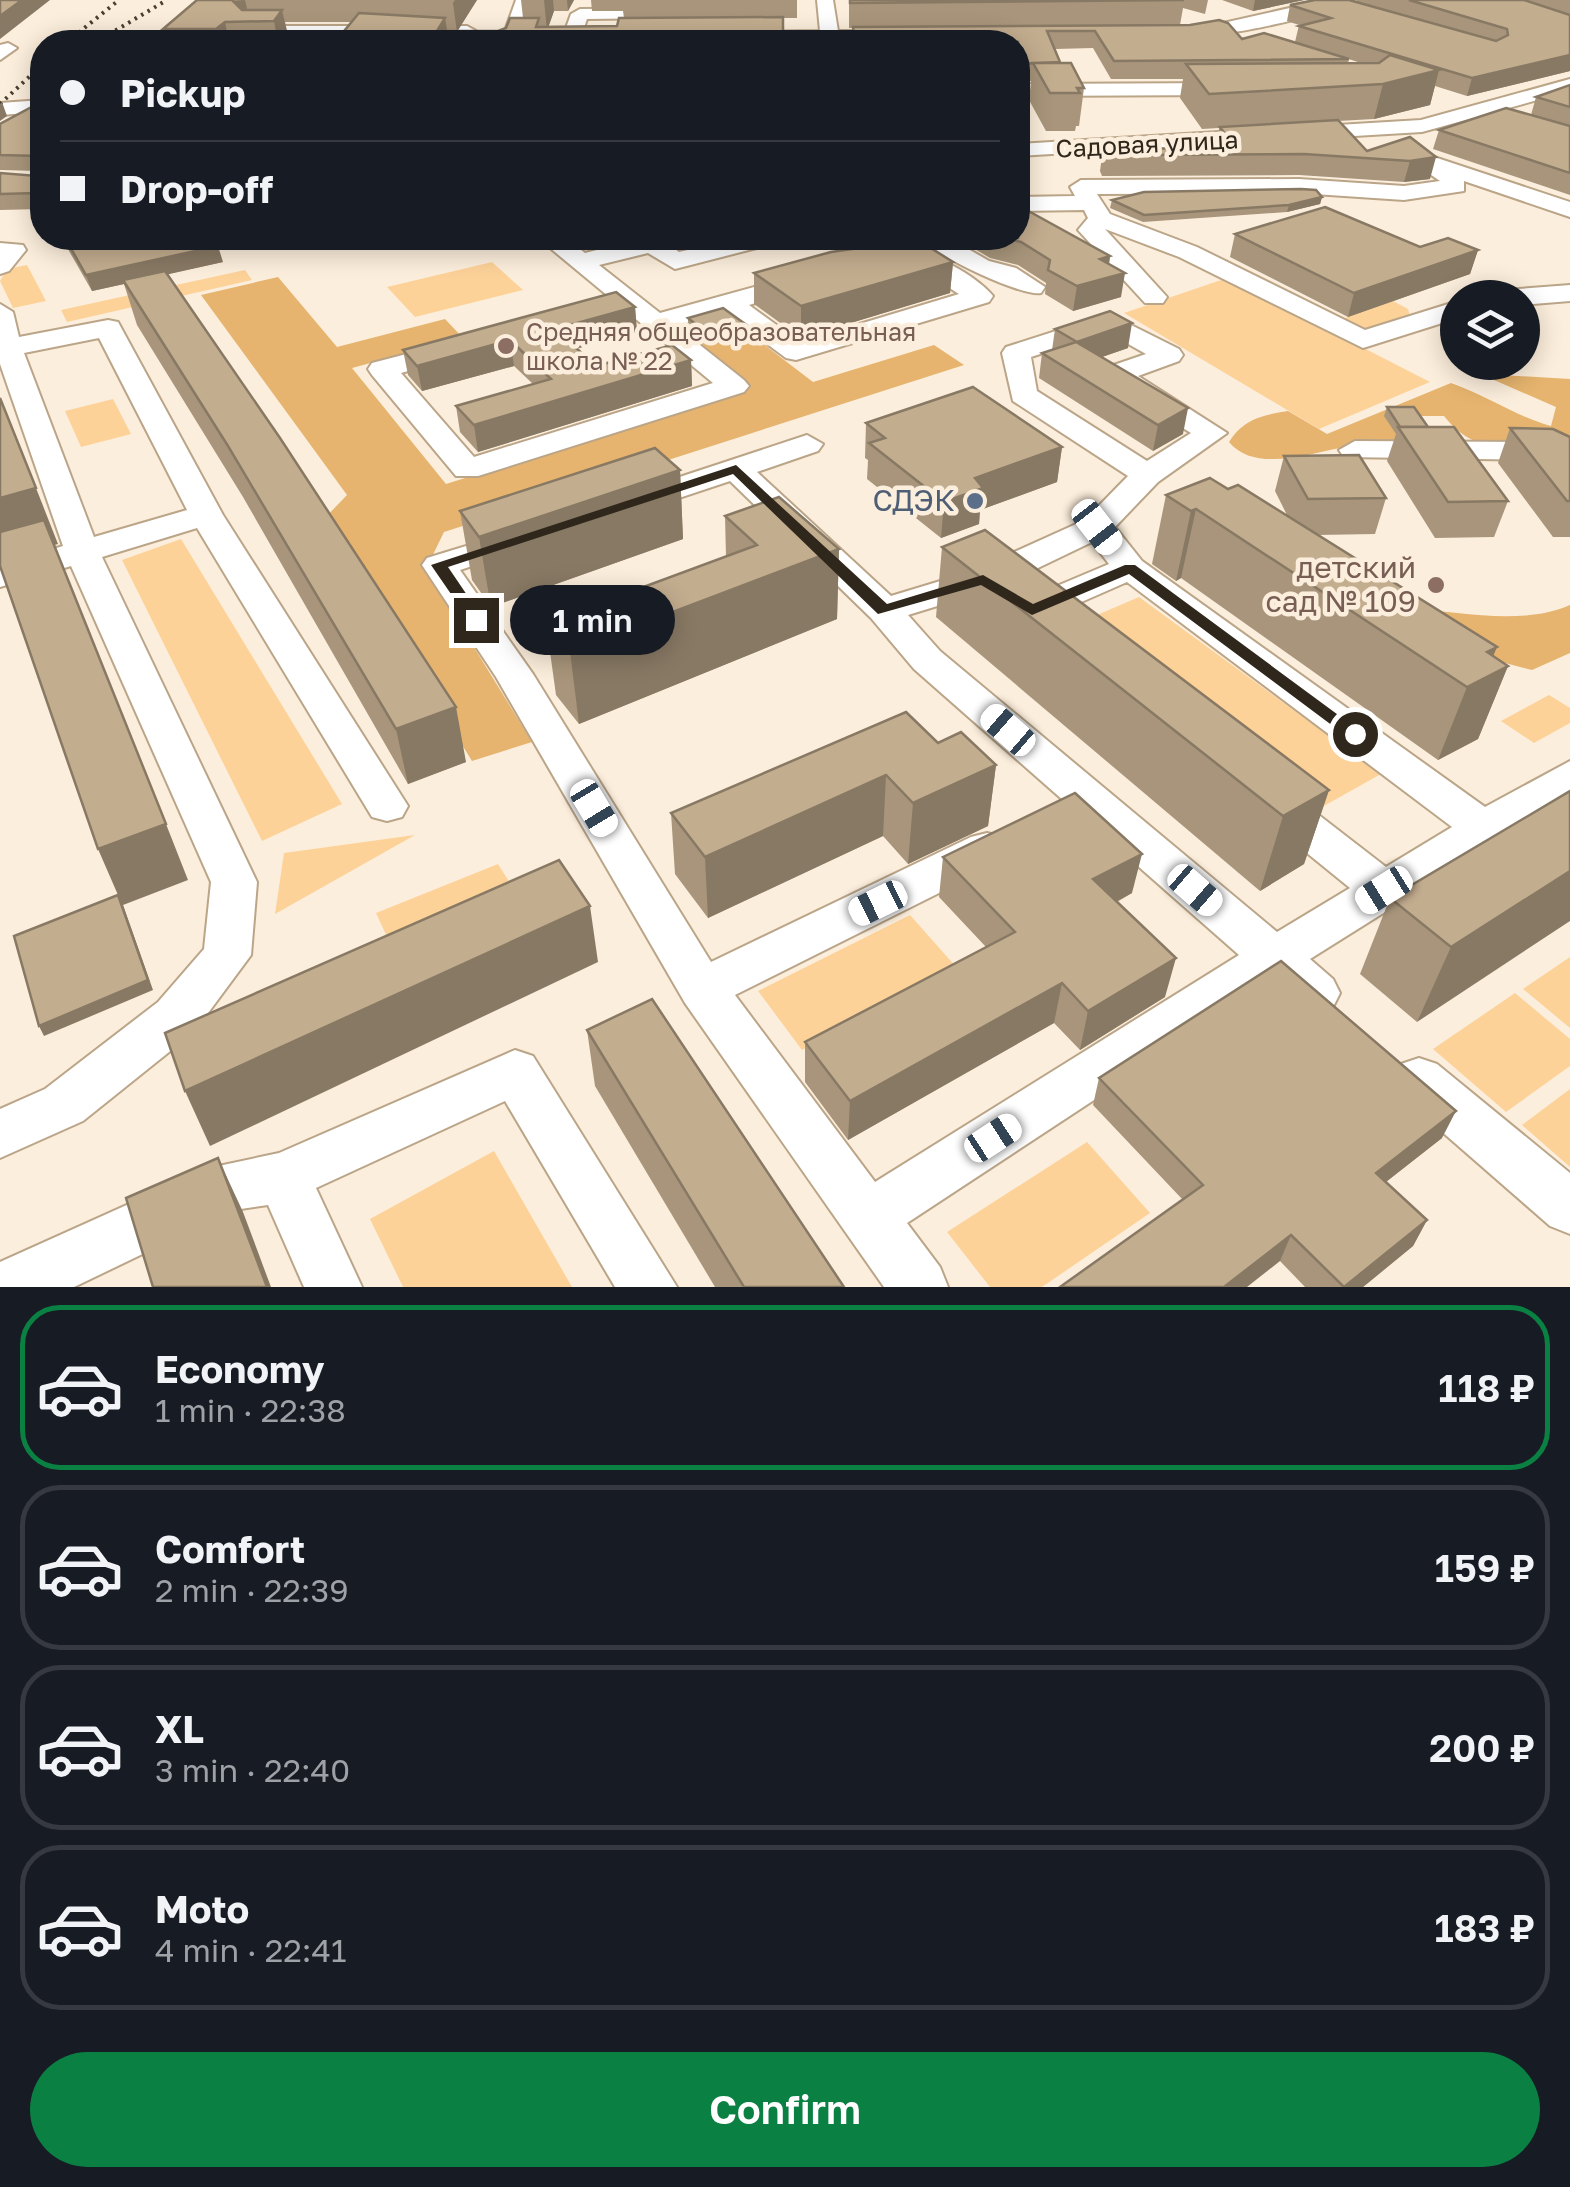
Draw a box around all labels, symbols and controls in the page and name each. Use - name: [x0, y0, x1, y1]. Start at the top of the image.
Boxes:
- text: Pickup: [120, 70, 246, 115]
- street label: Садовая улица: [1055, 123, 1239, 164]
- text: Drop-off: [120, 166, 273, 211]
- map controls: [1440, 280, 1540, 380]
- button: layers: [1440, 280, 1540, 380]
- place label: Средняя общеобразовательная школа № 22: [526, 316, 916, 376]
- marker: Средняя общеобразовательная школа № 22: [495, 335, 517, 357]
- place label: СДЭК: [873, 482, 955, 518]
- marker: СДЭК: [964, 490, 986, 512]
- car: [1067, 494, 1127, 560]
- place label: детский сад № 109: [1265, 549, 1416, 619]
- marker: детский сад № 109: [1425, 574, 1447, 596]
- callout: 1 min: [511, 585, 676, 655]
- route end: [454, 598, 499, 643]
- text: 1 min: [552, 601, 633, 639]
- car: [976, 699, 1040, 761]
- route start: [1333, 712, 1378, 757]
- car: [566, 775, 622, 841]
- car: [1163, 859, 1227, 921]
- car: [1351, 861, 1417, 919]
- car: [844, 876, 912, 930]
- car: [960, 1109, 1026, 1167]
- icon: car: [35, 1343, 125, 1433]
- text: Economy: [155, 1346, 324, 1391]
- text: 118 ₽: [1438, 1365, 1535, 1410]
- text: 1 min · 22:38: [155, 1391, 346, 1429]
- icon: car: [35, 1523, 125, 1613]
- text: Comfort: [155, 1526, 305, 1571]
- text: 159 ₽: [1435, 1545, 1535, 1590]
- text: 2 min · 22:39: [155, 1571, 349, 1609]
- icon: car: [35, 1703, 125, 1793]
- text: XL: [155, 1706, 204, 1751]
- text: 200 ₽: [1429, 1725, 1535, 1770]
- text: 3 min · 22:40: [155, 1751, 350, 1789]
- icon: car: [35, 1883, 125, 1973]
- text: Moto: [155, 1886, 249, 1931]
- text: 183 ₽: [1434, 1905, 1535, 1950]
- text: 4 min · 22:41: [155, 1931, 346, 1969]
- button: Confirm: [30, 2052, 1540, 2167]

